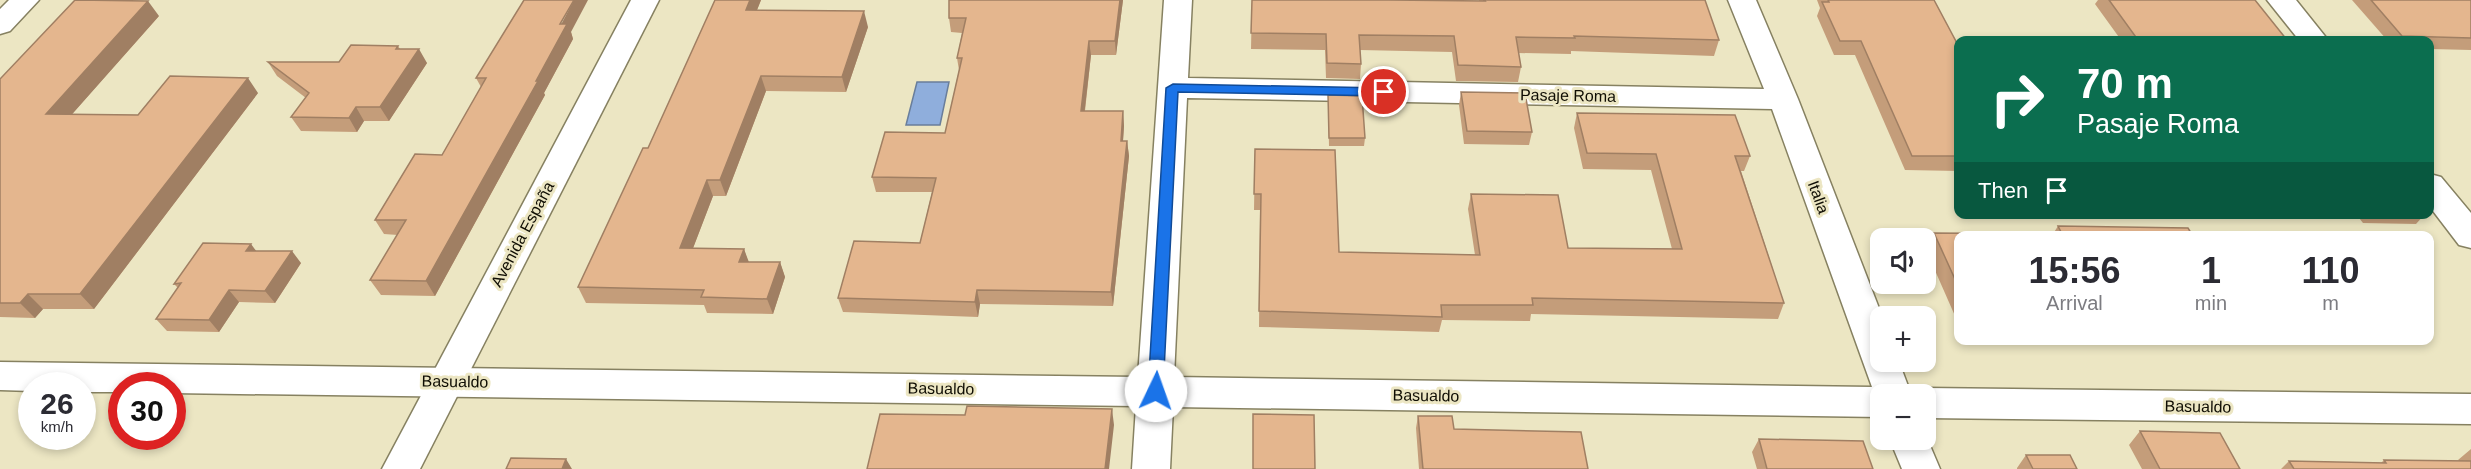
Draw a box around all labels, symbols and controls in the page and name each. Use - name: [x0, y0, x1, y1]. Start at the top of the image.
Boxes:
- icon: right: [1978, 60, 2056, 138]
- text: 70 m: [2077, 60, 2173, 107]
- pin: [1358, 66, 1409, 117]
- icon: arrive: [1367, 75, 1400, 108]
- street label: Pasaje Roma: [1520, 86, 1616, 105]
- text: Pasaje Roma: [2077, 109, 2239, 139]
- icon: arrive: [2040, 174, 2073, 207]
- street label: Italia: [1805, 178, 1832, 216]
- text: Then: [1978, 178, 2028, 203]
- street label: Avenida España: [488, 179, 557, 290]
- map controls: [1870, 228, 1936, 450]
- button: sound: [1870, 228, 1936, 294]
- text: 15:56: [2028, 250, 2120, 291]
- text: 1: [2201, 250, 2221, 291]
- text: 110: [2301, 250, 2360, 291]
- text: Arrival: [2046, 292, 2103, 314]
- text: min: [2195, 292, 2227, 314]
- text: m: [2322, 292, 2339, 314]
- button: +: [1870, 306, 1936, 372]
- position arrow: [1124, 359, 1188, 423]
- speed limit sign: 30: [108, 372, 186, 450]
- street label: Basualdo: [421, 372, 489, 391]
- street label: Basualdo: [907, 379, 975, 398]
- button: −: [1870, 384, 1936, 450]
- street label: Basualdo: [1392, 386, 1460, 405]
- text: 26: [40, 387, 74, 420]
- street label: Basualdo: [2164, 397, 2232, 416]
- text: km/h: [41, 418, 73, 435]

